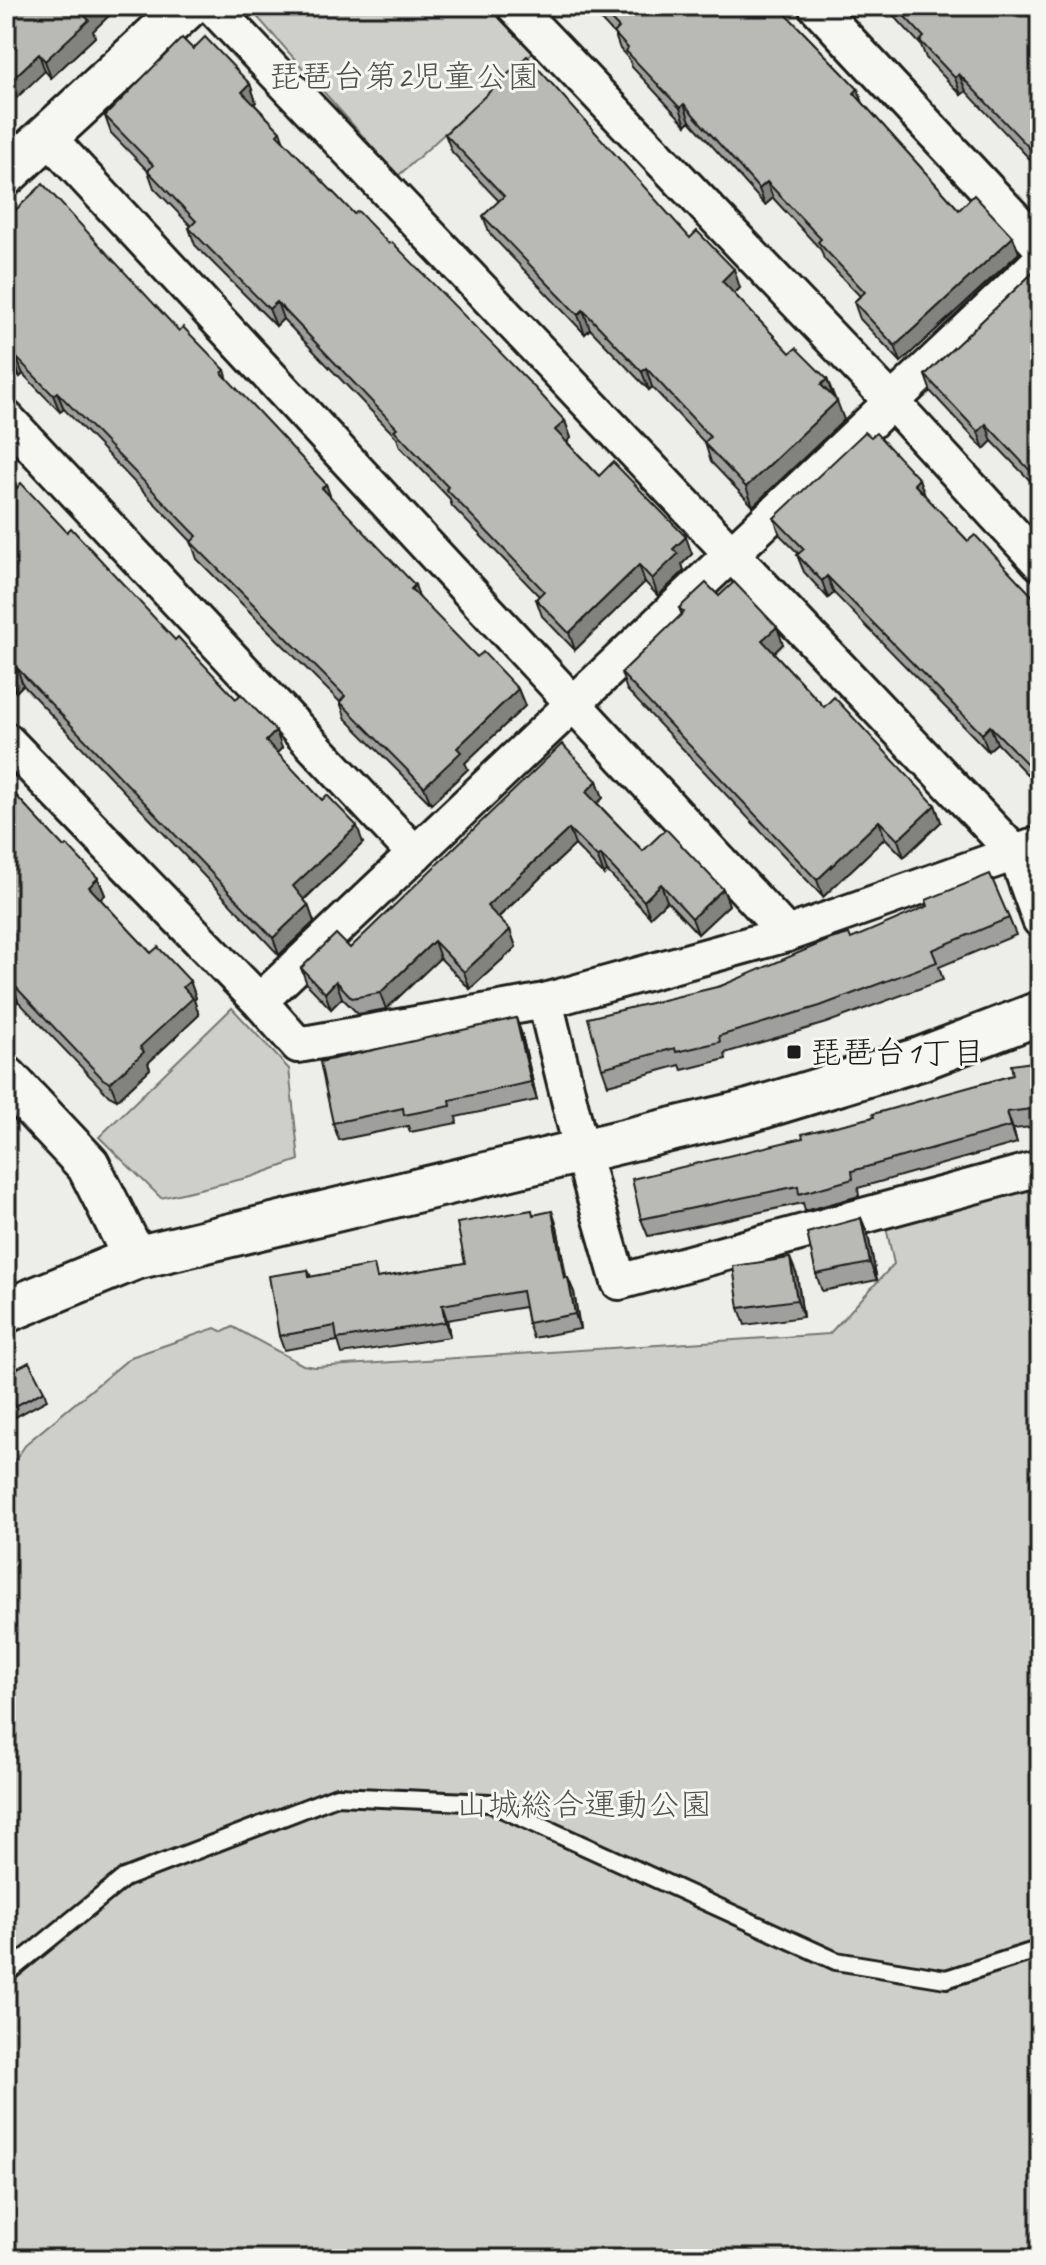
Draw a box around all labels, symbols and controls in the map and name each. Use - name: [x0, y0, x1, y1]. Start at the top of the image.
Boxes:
- park label: 琵琶台第2児童公園: [269, 56, 539, 97]
- place label: 琵琶台1丁目: [810, 1032, 984, 1073]
- marker: 琵琶台1丁目: [785, 1043, 803, 1061]
- park label: 山城総合運動公園: [456, 1784, 712, 1825]

